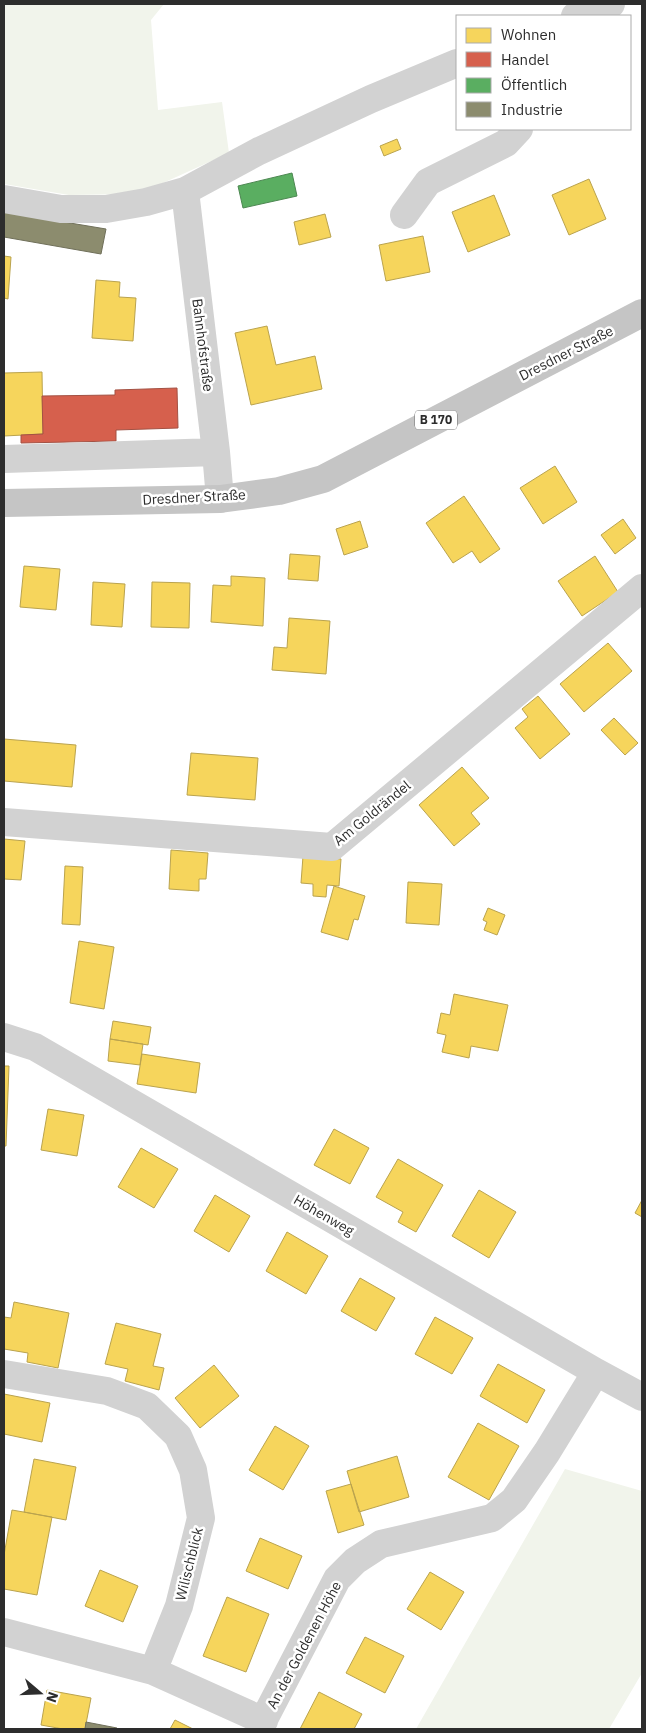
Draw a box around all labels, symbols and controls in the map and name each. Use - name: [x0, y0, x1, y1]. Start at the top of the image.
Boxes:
- legend: [456, 15, 631, 130]
- text: Wohnen: [501, 25, 556, 44]
- text: Handel: [501, 50, 549, 69]
- text: Öffentlich: [501, 75, 567, 94]
- text: Industrie: [501, 100, 563, 119]
- street label: Bahnhofstraße: [188, 297, 218, 393]
- street label: Dresdner Straße: [516, 321, 616, 384]
- road number: B 170: [415, 410, 457, 430]
- street label: Dresdner Straße: [142, 485, 246, 509]
- street label: Am Goldrändel: [330, 776, 414, 850]
- street label: Höhenweg: [290, 1190, 358, 1240]
- street label: Wilischblick: [171, 1525, 207, 1603]
- street label: An der Goldenen Höhe: [263, 1578, 345, 1712]
- north arrow: [15, 1668, 65, 1718]
- text: N: [42, 1690, 62, 1705]

